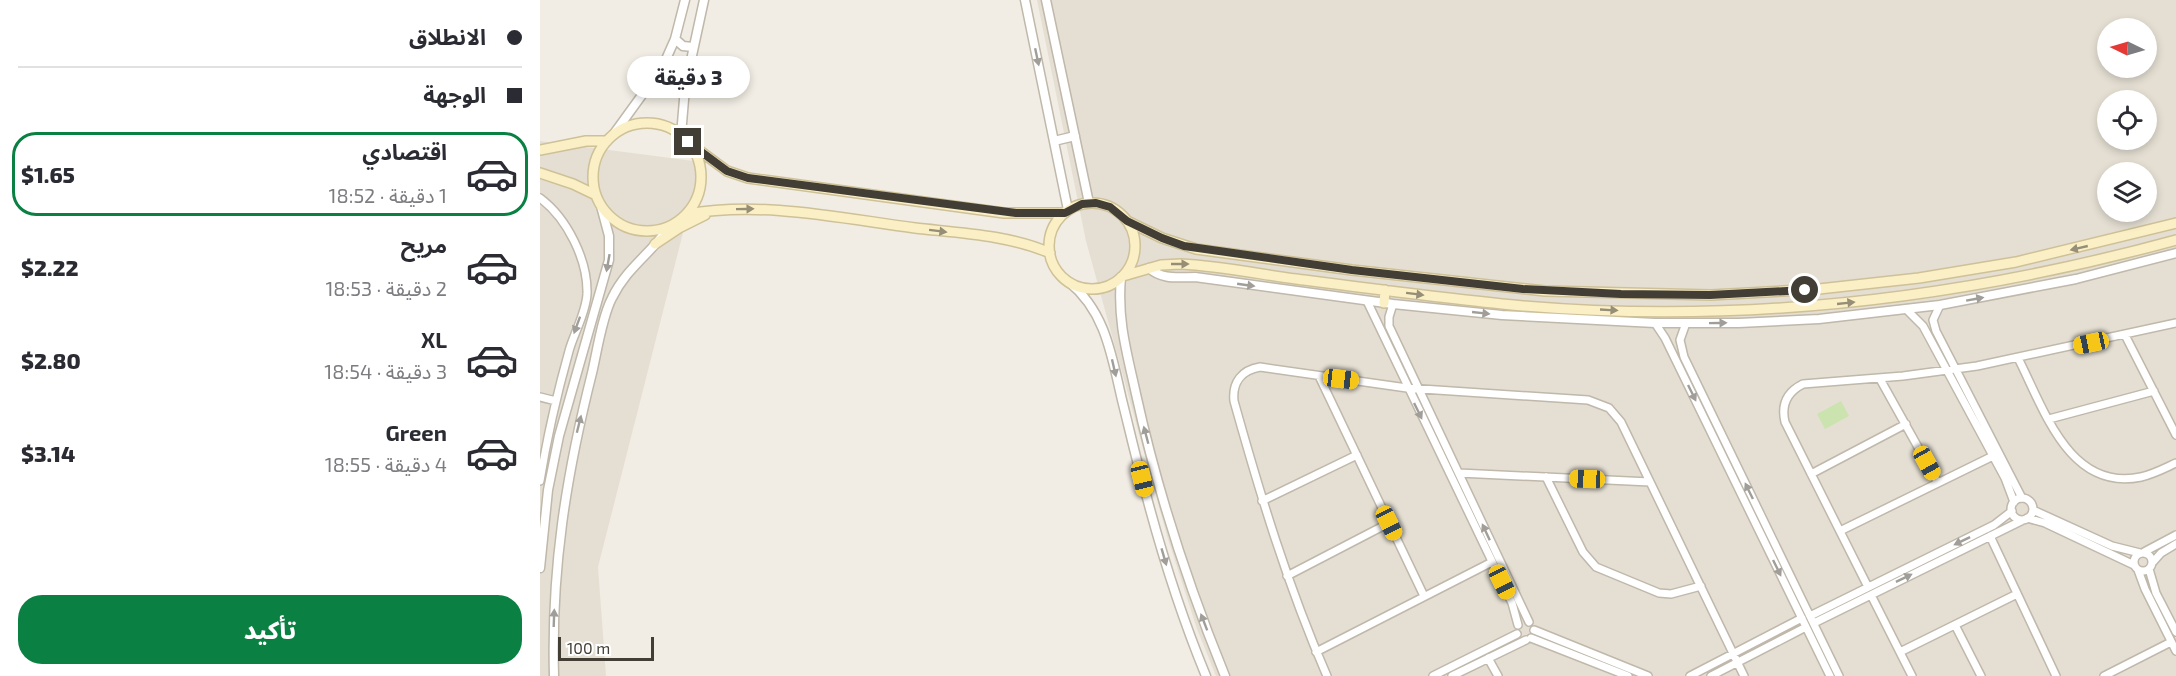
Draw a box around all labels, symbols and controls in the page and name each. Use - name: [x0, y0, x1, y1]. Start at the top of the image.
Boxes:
- north arrow: [2097, 18, 2157, 78]
- map controls: [2097, 18, 2157, 222]
- text: الانطلاق: [409, 23, 486, 49]
- one-way arrow: [1033, 48, 1042, 67]
- callout: 3 دقيقة: [626, 55, 750, 97]
- text: 3 دقيقة: [655, 65, 722, 89]
- text: الوجهة: [423, 81, 486, 107]
- button: locate: [2097, 90, 2157, 150]
- route end: [674, 128, 701, 155]
- text: اقتصادي: [362, 138, 447, 164]
- icon: car: [465, 147, 519, 201]
- text: $1.65: [21, 161, 75, 187]
- button: layers: [2097, 162, 2157, 222]
- text: 1 دقيقة · 18:52: [329, 183, 447, 207]
- one-way arrow: [735, 204, 754, 214]
- one-way arrow: [929, 226, 948, 235]
- text: مريح: [401, 231, 447, 257]
- icon: car: [465, 240, 519, 294]
- one-way arrow: [2069, 244, 2088, 253]
- one-way arrow: [603, 253, 612, 272]
- text: $2.22: [21, 254, 79, 280]
- one-way arrow: [1170, 260, 1189, 269]
- text: 2 دقيقة · 18:53: [325, 276, 447, 300]
- route start: [1791, 276, 1818, 303]
- one-way arrow: [1237, 280, 1256, 289]
- one-way arrow: [1405, 289, 1424, 298]
- one-way arrow: [1965, 294, 1984, 303]
- one-way arrow: [1836, 298, 1855, 308]
- one-way arrow: [1599, 306, 1618, 315]
- one-way arrow: [1472, 308, 1491, 318]
- one-way arrow: [572, 316, 582, 334]
- one-way arrow: [1709, 318, 1728, 328]
- text: XL: [421, 326, 447, 352]
- car: [2072, 330, 2110, 356]
- icon: car: [465, 333, 519, 387]
- text: $2.80: [21, 347, 81, 373]
- text: 3 دقيقة · 18:54: [324, 359, 447, 383]
- one-way arrow: [1110, 359, 1120, 378]
- car: [1322, 368, 1360, 390]
- one-way arrow: [1687, 384, 1697, 401]
- one-way arrow: [1414, 402, 1423, 419]
- one-way arrow: [574, 415, 584, 434]
- text: Green: [385, 419, 447, 445]
- icon: car: [465, 426, 519, 480]
- one-way arrow: [1141, 426, 1150, 444]
- text: $3.14: [21, 440, 75, 466]
- car: [1910, 443, 1944, 483]
- text: 4 دقيقة · 18:55: [325, 452, 447, 476]
- car: [1129, 459, 1155, 499]
- car: [1569, 469, 1605, 489]
- one-way arrow: [1745, 483, 1754, 500]
- car: [1373, 503, 1405, 543]
- one-way arrow: [1482, 523, 1491, 540]
- one-way arrow: [1953, 536, 1970, 545]
- one-way arrow: [1160, 548, 1169, 566]
- one-way arrow: [1773, 560, 1782, 577]
- car: [1486, 562, 1518, 602]
- one-way arrow: [1895, 574, 1912, 583]
- button: تأكيد: [18, 595, 522, 664]
- one-way arrow: [549, 608, 558, 627]
- one-way arrow: [1198, 612, 1208, 630]
- scale bar: [558, 634, 654, 662]
- text: 100 m: [567, 638, 610, 657]

